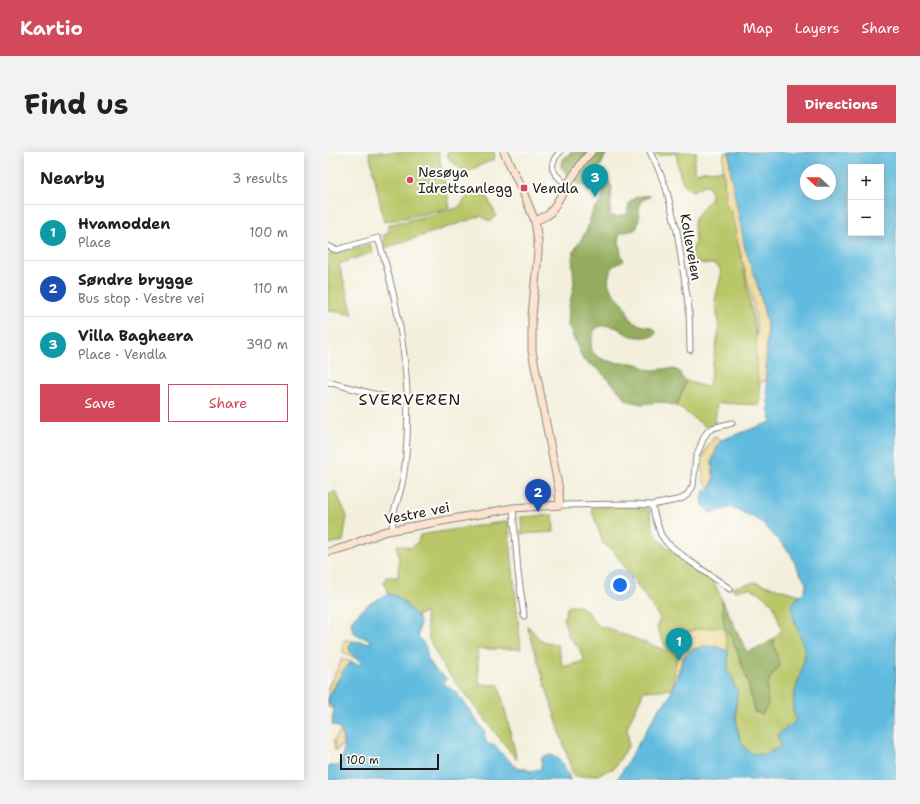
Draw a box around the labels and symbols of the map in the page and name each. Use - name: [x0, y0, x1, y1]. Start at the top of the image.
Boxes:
- place label: Nesøya Idrettsanlegg: [418, 163, 512, 197]
- pin: 3: [582, 164, 608, 197]
- north arrow: [800, 164, 836, 200]
- marker: Nesøya Idrettsanlegg: [405, 175, 415, 185]
- place label: Vendla: [532, 179, 579, 197]
- marker: Vendla: [519, 183, 529, 193]
- street label: Kolleveien: [676, 212, 706, 282]
- district label: SVERVEREN: [359, 389, 461, 410]
- pin: 2: [525, 479, 551, 512]
- street label: Vestre vei: [383, 498, 451, 528]
- your location: [610, 575, 630, 595]
- pin: 1: [666, 628, 692, 661]
- scale bar: [340, 752, 439, 771]

